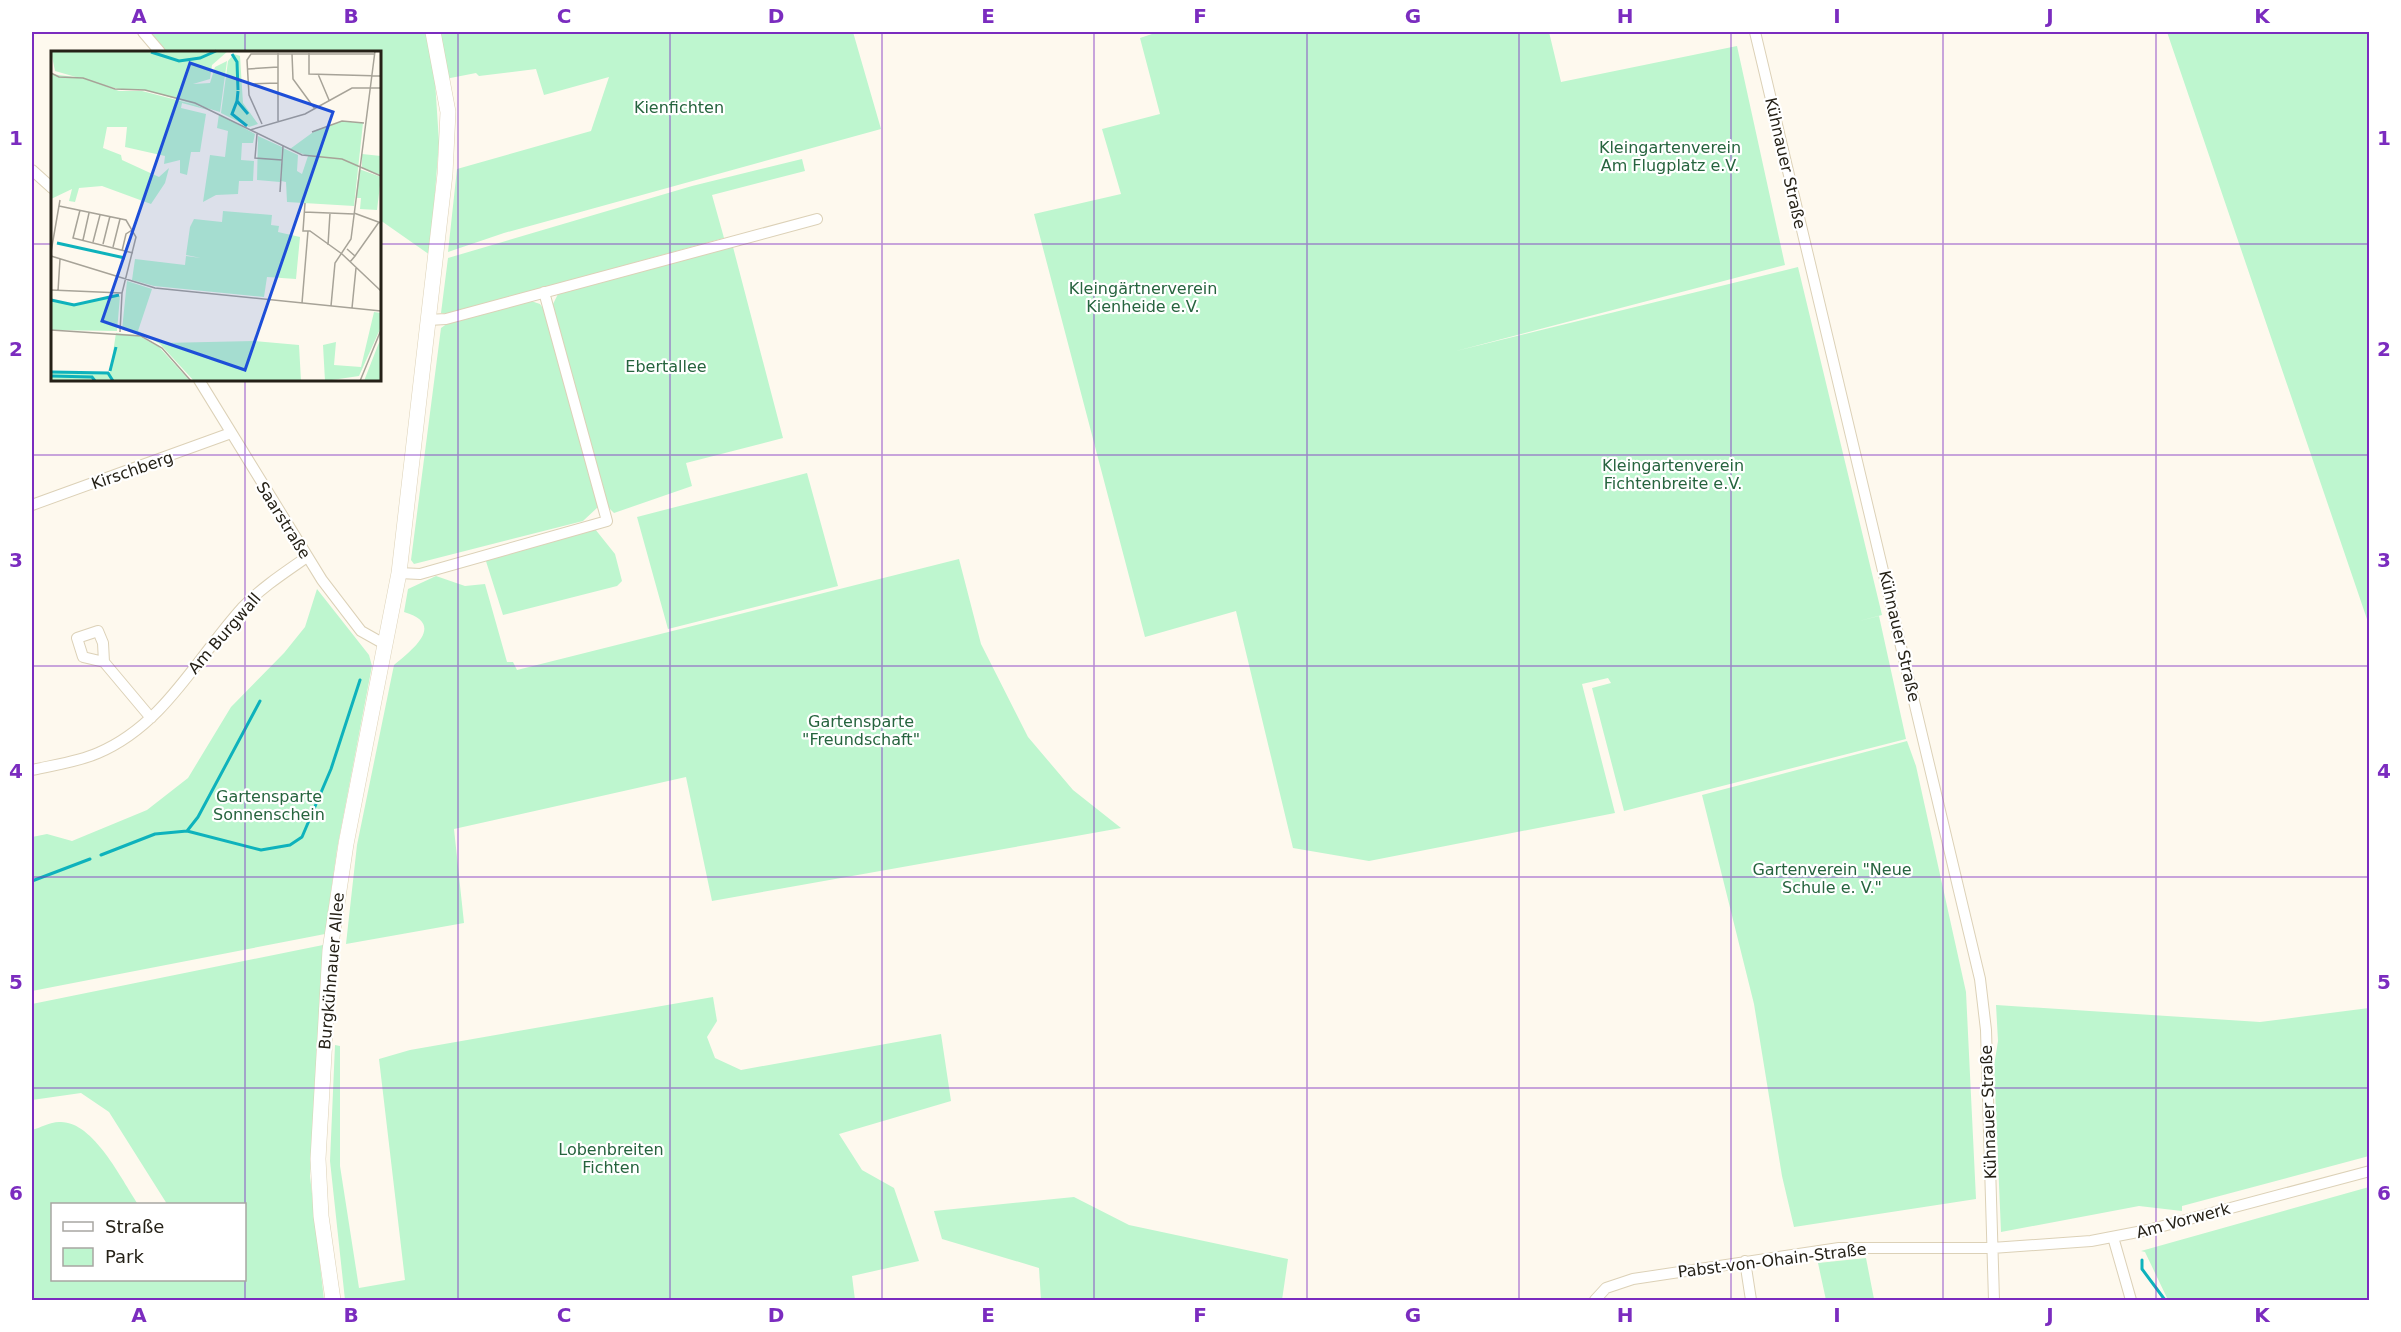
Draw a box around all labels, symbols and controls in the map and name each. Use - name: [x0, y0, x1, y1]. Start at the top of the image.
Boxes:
- text: A: [131, 4, 147, 28]
- text: B: [343, 4, 359, 28]
- text: C: [557, 4, 571, 28]
- text: D: [768, 4, 784, 28]
- text: E: [981, 4, 995, 28]
- text: F: [1193, 4, 1207, 28]
- text: G: [1405, 4, 1421, 28]
- text: H: [1617, 4, 1633, 28]
- text: I: [1833, 4, 1841, 28]
- text: J: [2044, 4, 2054, 28]
- text: K: [2254, 4, 2271, 28]
- inset map: [51, 51, 381, 381]
- street label: Kühnauer Straße: [1761, 96, 1810, 231]
- park label: Kienfichten: [634, 98, 724, 117]
- text: 1: [9, 126, 23, 150]
- text: 1: [2377, 126, 2391, 150]
- park label: Kleingartenverein Am Flugplatz e.V.: [1599, 138, 1741, 175]
- park label: Kleingärtnerverein Kienheide e.V.: [1069, 279, 1217, 316]
- text: 2: [9, 337, 23, 361]
- text: 2: [2377, 337, 2391, 361]
- park label: Ebertallee: [625, 357, 707, 376]
- street label: Kirschberg: [89, 448, 176, 493]
- park label: Kleingartenverein Fichtenbreite e.V.: [1602, 456, 1744, 493]
- street label: Saarstraße: [252, 478, 315, 562]
- text: 3: [9, 548, 23, 572]
- text: 3: [2377, 548, 2391, 572]
- street label: Kühnauer Straße: [1875, 569, 1924, 704]
- street label: Am Burgwall: [184, 589, 265, 678]
- park label: Gartensparte "Freundschaft": [802, 712, 920, 749]
- text: 4: [9, 759, 23, 783]
- text: 4: [2377, 759, 2391, 783]
- park label: Gartensparte Sonnenschein: [213, 787, 325, 824]
- park label: Gartenverein "Neue Schule e. V.": [1752, 860, 1912, 897]
- street label: Burgkühnauer Allee: [315, 892, 348, 1050]
- text: 5: [9, 970, 23, 994]
- text: 5: [2377, 970, 2391, 994]
- street label: Kühnauer Straße: [1977, 1045, 2000, 1179]
- park label: Lobenbreiten Fichten: [558, 1140, 664, 1177]
- text: 6: [9, 1181, 23, 1205]
- text: 6: [2377, 1181, 2391, 1205]
- street label: Am Vorwerk: [2134, 1199, 2233, 1242]
- legend: [51, 1203, 246, 1281]
- text: Straße: [105, 1216, 164, 1237]
- street label: Pabst-von-Ohain-Straße: [1677, 1239, 1868, 1282]
- text: Park: [105, 1246, 144, 1267]
- text: A: [131, 1303, 147, 1327]
- text: B: [343, 1303, 359, 1327]
- text: C: [557, 1303, 571, 1327]
- text: D: [768, 1303, 784, 1327]
- text: E: [981, 1303, 995, 1327]
- text: F: [1193, 1303, 1207, 1327]
- text: G: [1405, 1303, 1421, 1327]
- text: H: [1617, 1303, 1633, 1327]
- text: I: [1833, 1303, 1841, 1327]
- text: J: [2044, 1303, 2054, 1327]
- text: K: [2254, 1303, 2271, 1327]

